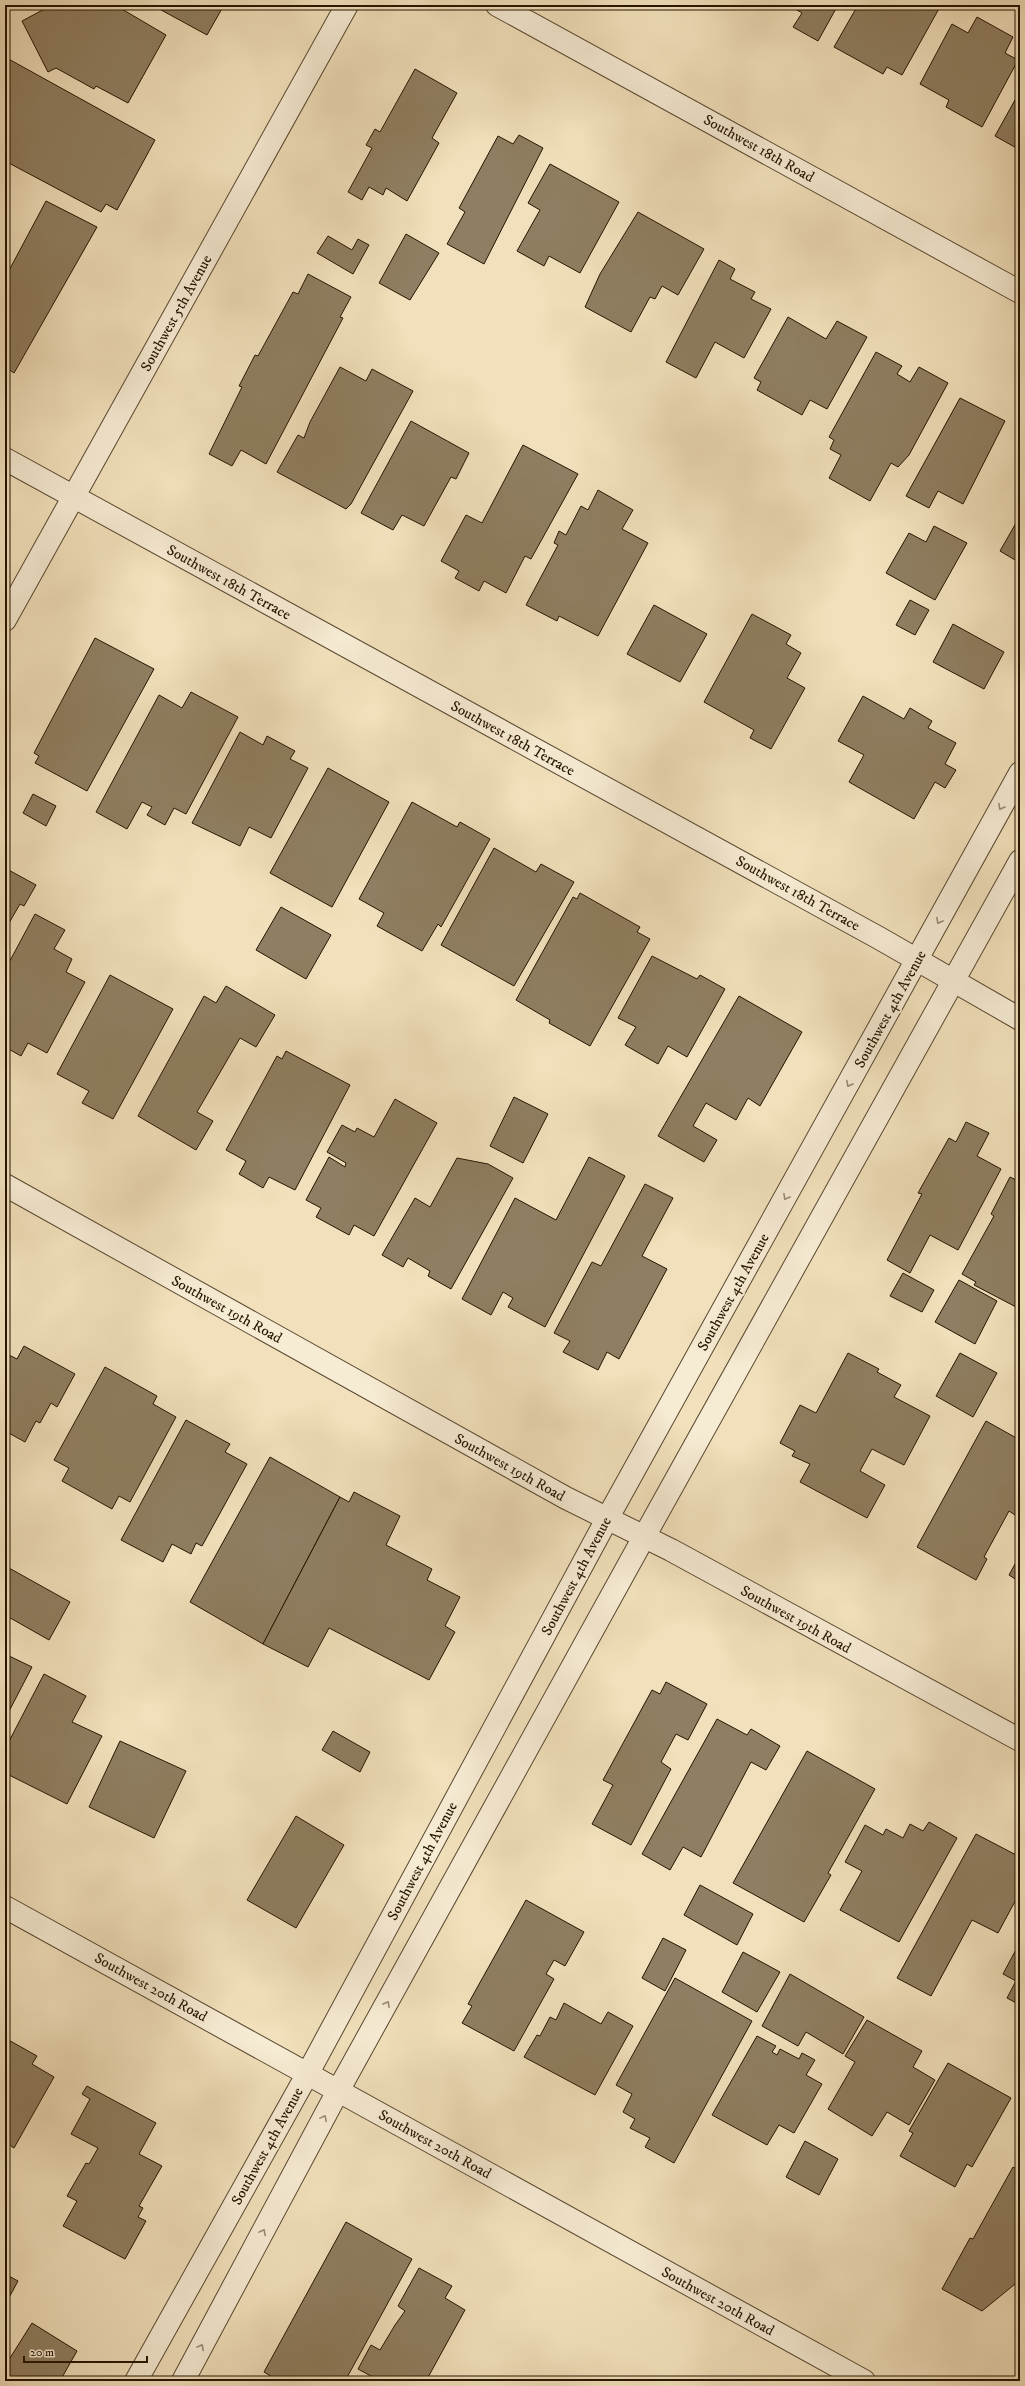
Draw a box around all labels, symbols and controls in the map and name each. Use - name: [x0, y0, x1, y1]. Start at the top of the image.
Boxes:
- street label: Southwest 18th Road: [700, 110, 818, 187]
- street label: Southwest 5th Avenue: [137, 252, 216, 375]
- street label: Southwest 18th Terrace: [163, 540, 294, 624]
- street label: Southwest 18th Terrace: [447, 696, 578, 780]
- one-way arrow: [999, 803, 1006, 810]
- street label: Southwest 18th Terrace: [732, 851, 863, 935]
- one-way arrow: [936, 917, 944, 924]
- street label: Southwest 4th Avenue: [850, 947, 931, 1071]
- one-way arrow: [846, 1080, 854, 1087]
- one-way arrow: [783, 1193, 790, 1201]
- street label: Southwest 4th Avenue: [693, 1230, 774, 1354]
- street label: Southwest 19th Road: [168, 1271, 286, 1348]
- street label: Southwest 19th Road: [451, 1429, 569, 1506]
- street label: Southwest 4th Avenue: [537, 1514, 616, 1639]
- street label: Southwest 19th Road: [737, 1581, 855, 1658]
- street label: Southwest 4th Avenue: [383, 1799, 462, 1924]
- street label: Southwest 20th Road: [91, 1949, 211, 2027]
- one-way arrow: [382, 2000, 389, 2008]
- street label: Southwest 4th Avenue: [227, 2084, 308, 2208]
- street label: Southwest 20th Road: [375, 2106, 495, 2184]
- one-way arrow: [320, 2114, 327, 2122]
- one-way arrow: [258, 2229, 266, 2236]
- street label: Southwest 20th Road: [658, 2263, 778, 2341]
- scale bar: [24, 2338, 147, 2364]
- one-way arrow: [197, 2343, 204, 2351]
- text: 20 m: [30, 2345, 54, 2360]

